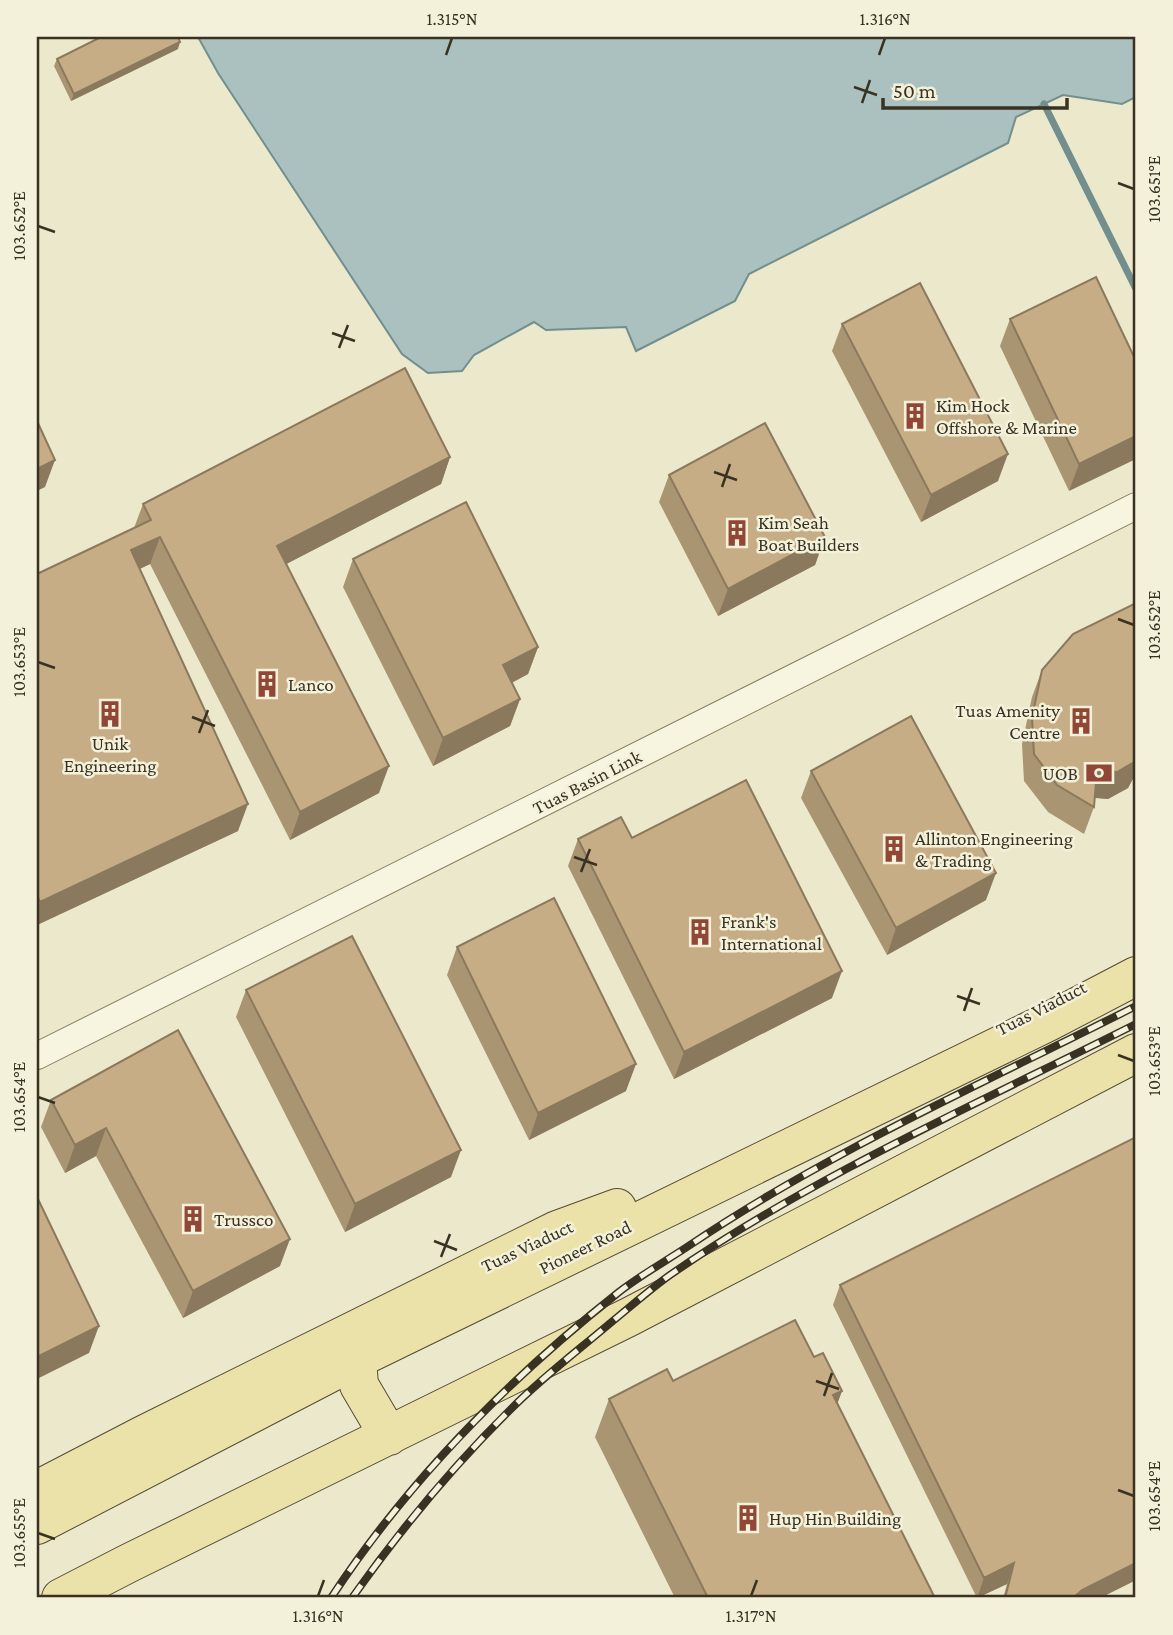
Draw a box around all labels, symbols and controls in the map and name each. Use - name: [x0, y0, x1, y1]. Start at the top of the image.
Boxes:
- text: 1.315°N: [426, 9, 478, 29]
- text: 1.316°N: [859, 9, 911, 29]
- scale bar: [883, 66, 1066, 110]
- text: 50 m: [893, 79, 936, 103]
- text: 103.651°E: [1144, 155, 1164, 223]
- text: 103.652°E: [9, 191, 29, 261]
- place label: Kim Hock Offshore & Marine: [936, 395, 1077, 438]
- building icon: Kim Hock Offshore & Marine: [900, 401, 930, 431]
- place label: Kim Seah Boat Builders: [758, 512, 859, 555]
- building icon: Kim Seah Boat Builders: [722, 518, 752, 548]
- text: 103.652°E: [1144, 590, 1164, 660]
- text: 103.653°E: [9, 627, 29, 697]
- building icon: Lanco: [252, 669, 282, 699]
- place label: Lanco: [288, 674, 334, 695]
- building icon: Unik Engineering: [95, 699, 125, 729]
- place label: Tuas Amenity Centre: [955, 700, 1060, 743]
- building icon: Tuas Amenity Centre: [1066, 706, 1096, 736]
- place label: Unik Engineering: [64, 733, 156, 776]
- street label: Tuas Basin Link: [529, 745, 646, 818]
- bank icon: UOB: [1084, 758, 1114, 788]
- place label: UOB: [1043, 763, 1078, 784]
- place label: Allinton Engineering & Trading: [915, 828, 1073, 871]
- building icon: Allinton Engineering & Trading: [879, 834, 909, 864]
- place label: Frank's International: [721, 911, 822, 954]
- building icon: Frank's International: [685, 917, 715, 947]
- street label: Tuas Viaduct: [992, 976, 1090, 1040]
- text: 103.653°E: [1144, 1026, 1164, 1096]
- text: 103.654°E: [9, 1061, 29, 1132]
- building icon: Trussco: [178, 1204, 208, 1234]
- place label: Trussco: [214, 1209, 273, 1230]
- street label: Tuas Viaduct: [478, 1215, 577, 1276]
- street label: Pioneer Road: [536, 1216, 634, 1278]
- text: 103.654°E: [1144, 1460, 1164, 1531]
- text: 103.655°E: [9, 1498, 29, 1568]
- building icon: Hup Hin Building: [733, 1503, 763, 1533]
- place label: Hup Hin Building: [769, 1508, 901, 1529]
- text: 1.316°N: [292, 1606, 344, 1626]
- text: 1.317°N: [725, 1606, 777, 1626]

